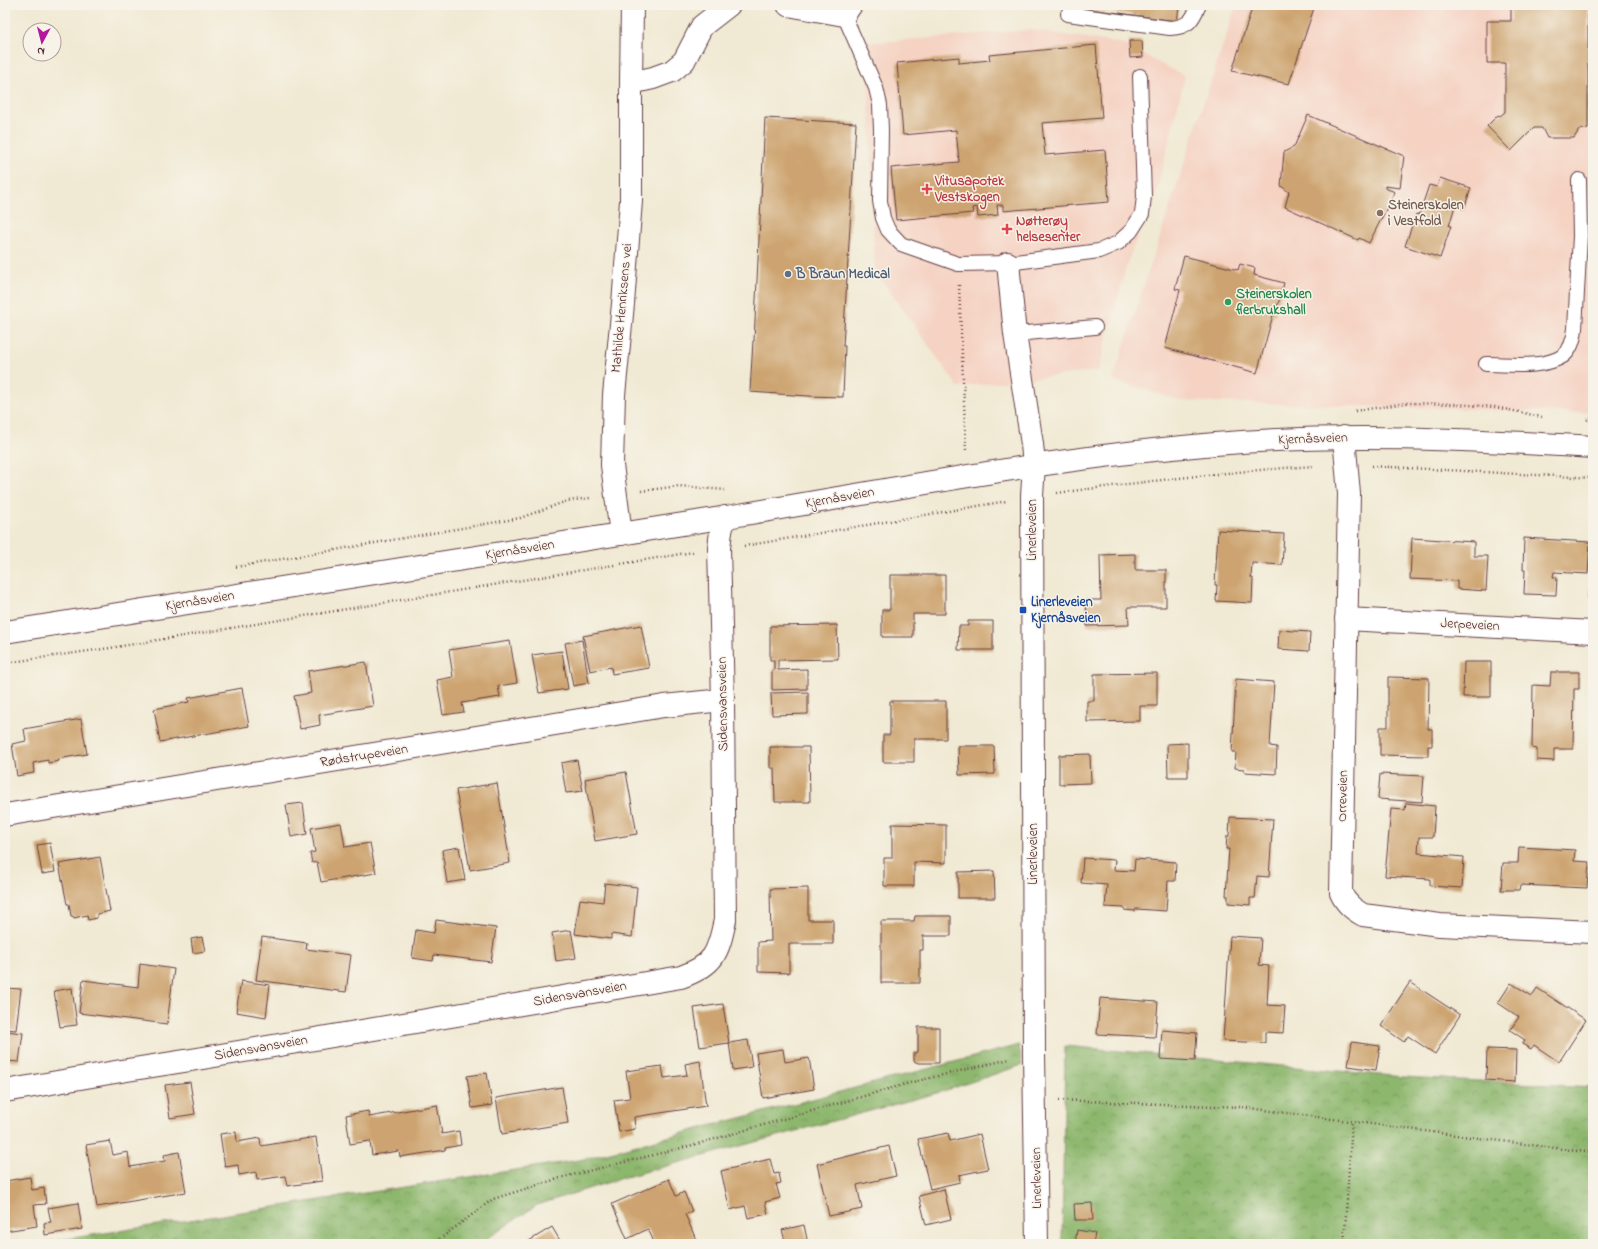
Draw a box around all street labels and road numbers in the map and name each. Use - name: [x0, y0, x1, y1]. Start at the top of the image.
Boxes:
- street label: Mathilde Henriksens vei: [606, 242, 638, 374]
- street label: Kjernåsveien: [1278, 427, 1348, 451]
- street label: Kjernåsveien: [804, 482, 876, 514]
- street label: Linerleveien: [1022, 499, 1043, 561]
- street label: Kjernåsveien: [484, 534, 556, 566]
- street label: Kjernåsveien: [164, 585, 236, 617]
- street label: Jerpeveien: [1440, 613, 1500, 637]
- street label: Sidensvansveien: [712, 657, 734, 751]
- street label: Rødstrupeveien: [319, 739, 410, 773]
- street label: Orreveien: [1332, 770, 1354, 822]
- street label: Linerleveien: [1023, 823, 1044, 885]
- street label: Sidensvansveien: [532, 975, 628, 1013]
- street label: Sidensvansveien: [213, 1029, 309, 1067]
- street label: Linerleveien: [1026, 1147, 1048, 1209]

